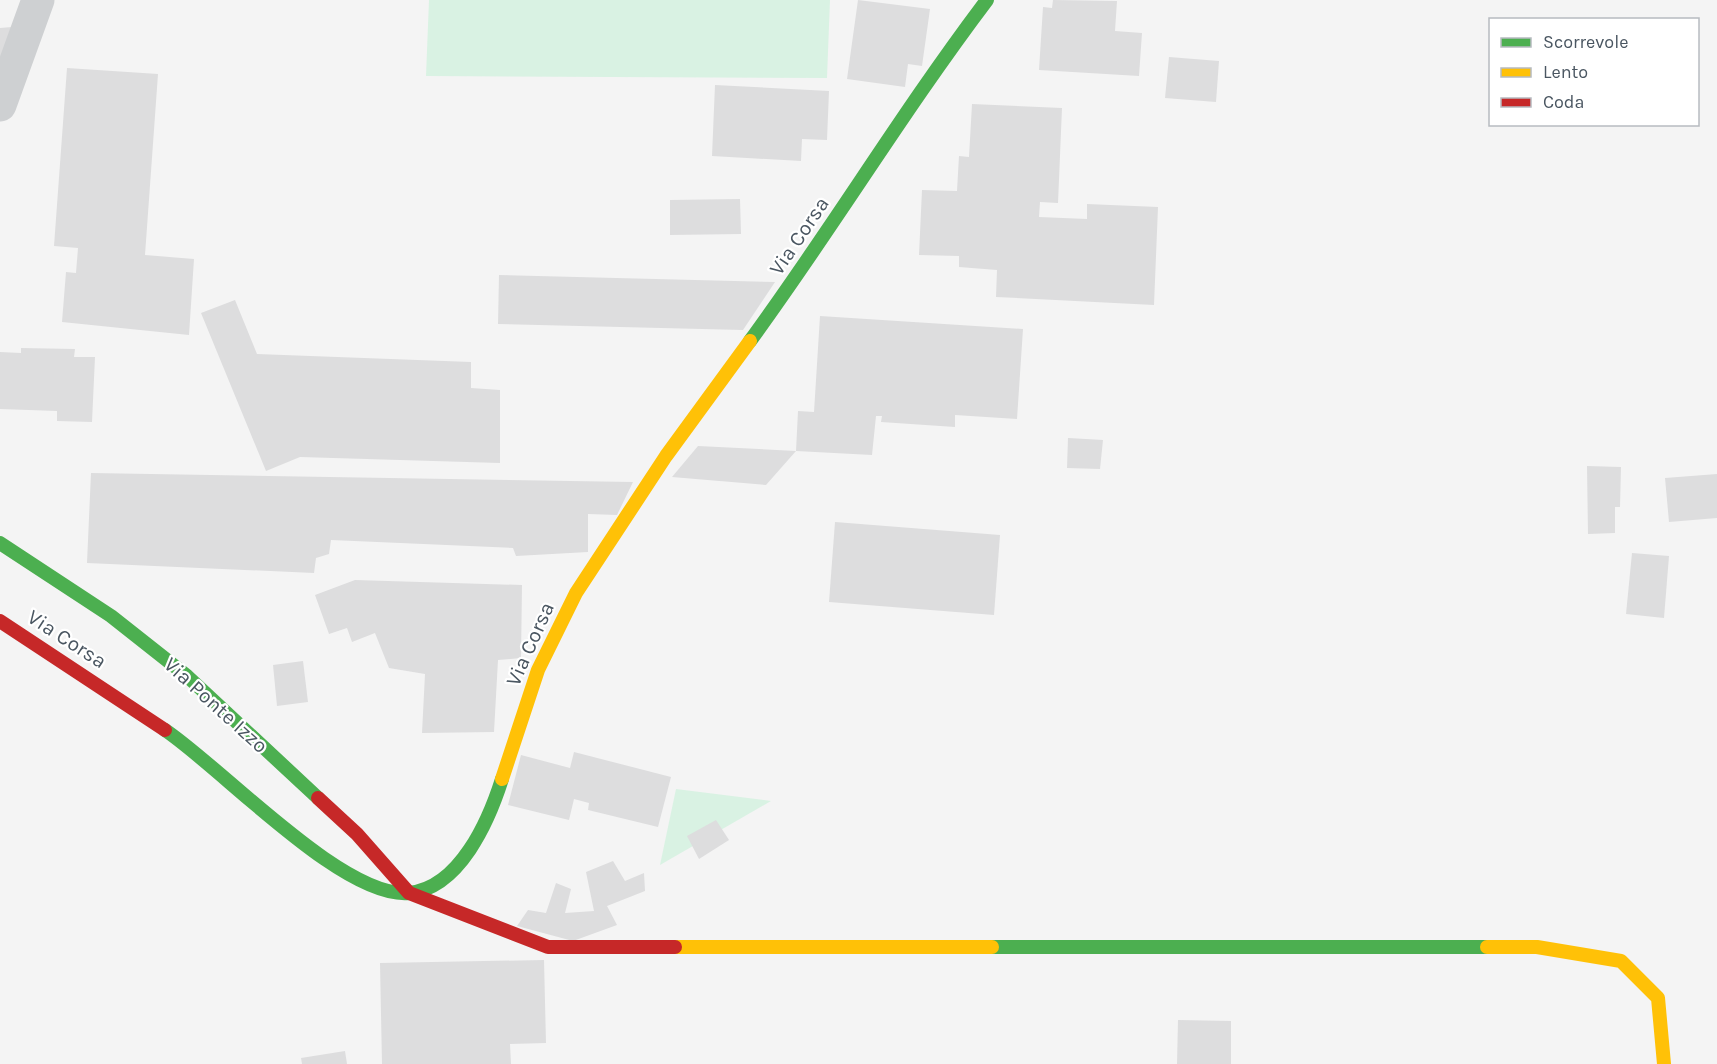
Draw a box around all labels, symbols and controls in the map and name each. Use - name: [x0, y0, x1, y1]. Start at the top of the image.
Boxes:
- legend: [1489, 18, 1699, 126]
- text: Scorrevole: [1543, 31, 1628, 53]
- text: Lento: [1543, 61, 1588, 83]
- text: Coda: [1543, 91, 1584, 113]
- street label: Via Corsa: [764, 192, 834, 280]
- street label: Via Corsa: [501, 598, 559, 690]
- street label: Via Corsa: [23, 605, 111, 673]
- street label: Via Ponte Izzo: [159, 652, 273, 758]

